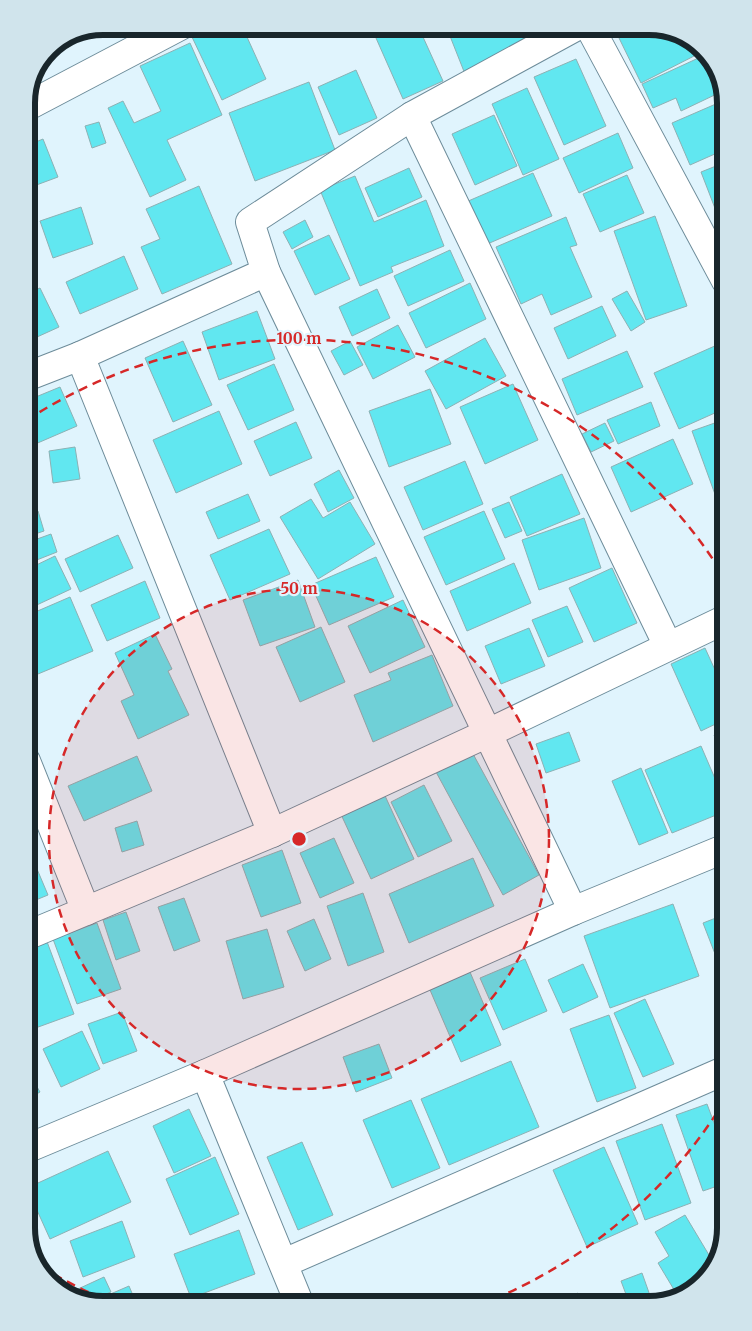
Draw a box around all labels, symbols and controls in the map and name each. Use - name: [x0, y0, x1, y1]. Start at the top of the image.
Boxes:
- text: 100 m: [277, 329, 321, 348]
- text: 50 m: [280, 579, 318, 598]
- centre of rings: [290, 830, 308, 848]

